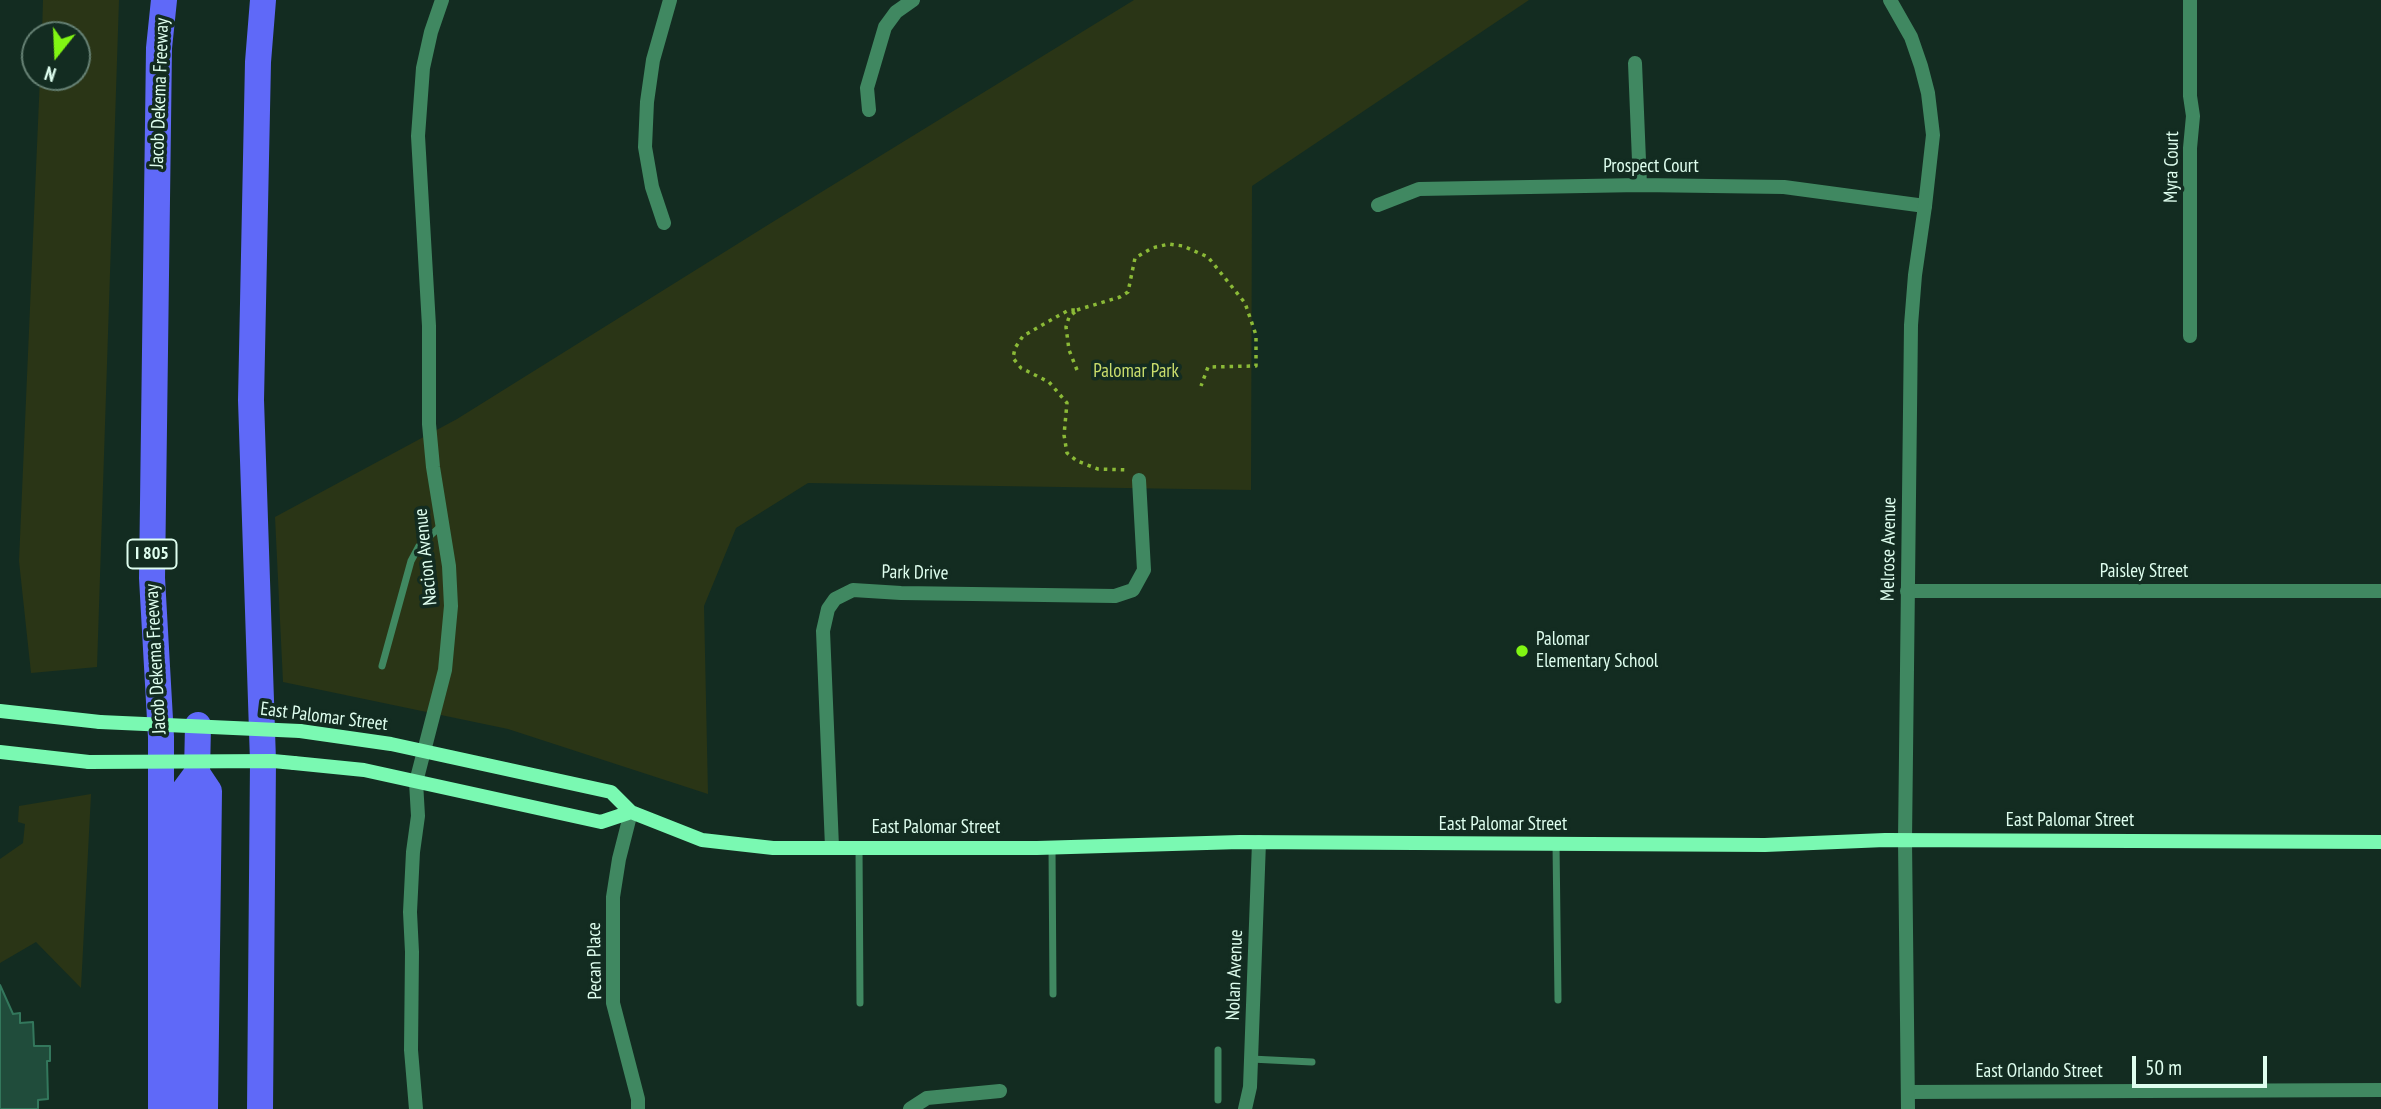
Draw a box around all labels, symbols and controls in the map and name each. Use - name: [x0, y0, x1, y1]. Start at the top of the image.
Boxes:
- street label: Jacob Dekema Freeway: [146, 17, 174, 169]
- north arrow: [21, 21, 91, 91]
- text: N: [42, 61, 59, 87]
- street label: Myra Court: [2160, 131, 2184, 203]
- street label: Prospect Court: [1603, 156, 1699, 178]
- park label: Palomar Park: [1093, 361, 1179, 383]
- street label: Melrose Avenue: [1877, 497, 1901, 601]
- street label: Nacion Avenue: [410, 507, 442, 607]
- road number: I 805: [128, 540, 176, 568]
- street label: Park Drive: [881, 561, 949, 585]
- street label: Paisley Street: [2100, 561, 2188, 583]
- street label: Jacob Dekema Freeway: [141, 583, 171, 735]
- place label: Palomar Elementary School: [1536, 629, 1658, 673]
- marker: Palomar Elementary School: [1514, 643, 1530, 659]
- street label: East Palomar Street: [259, 698, 389, 736]
- street label: East Palomar Street: [2006, 810, 2134, 832]
- street label: East Palomar Street: [1439, 814, 1567, 836]
- street label: East Palomar Street: [872, 817, 1000, 839]
- street label: Pecan Place: [583, 922, 607, 1000]
- street label: Nolan Avenue: [1222, 929, 1248, 1021]
- scale bar: [2136, 1042, 2271, 1086]
- text: 50 m: [2145, 1054, 2182, 1081]
- street label: East Orlando Street: [1975, 1061, 2103, 1083]

